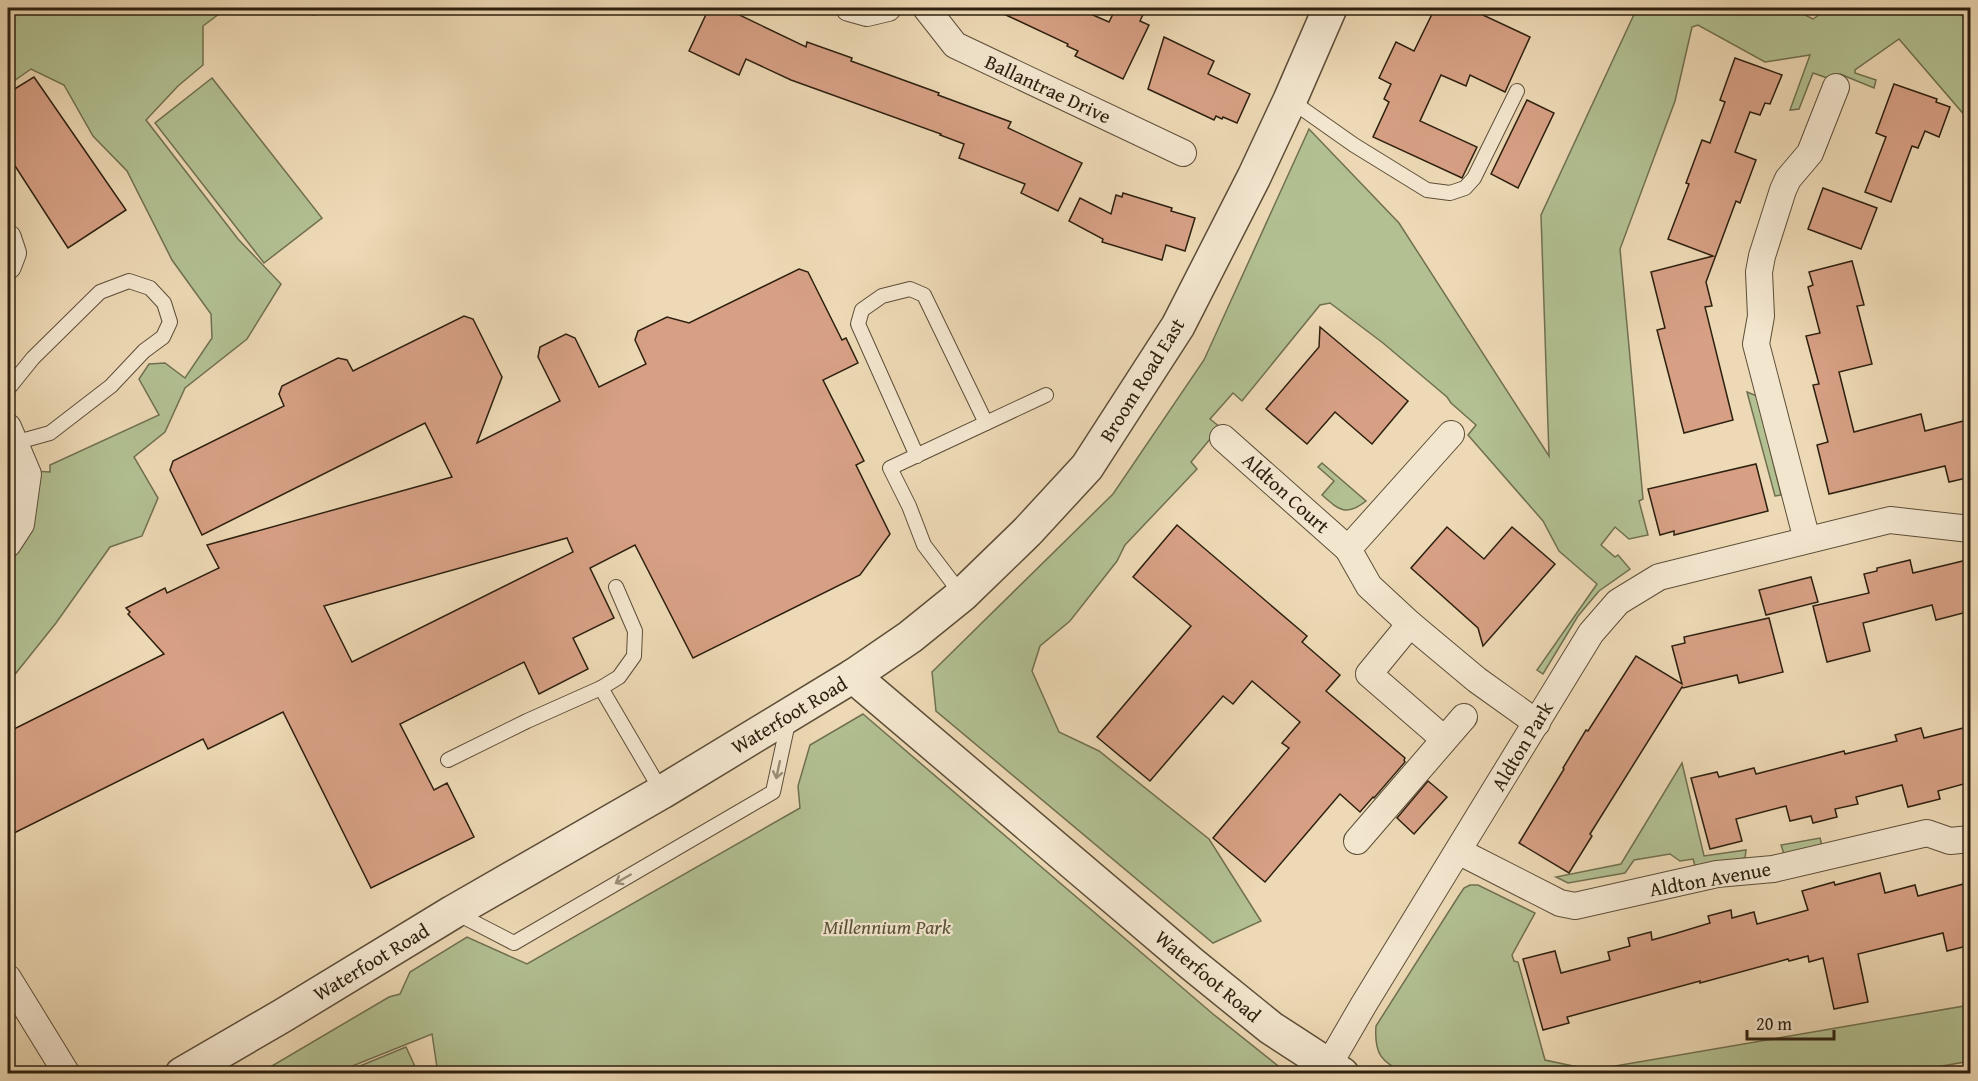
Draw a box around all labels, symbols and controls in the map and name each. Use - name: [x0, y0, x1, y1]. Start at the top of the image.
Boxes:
- street label: Ballantrae Drive: [980, 47, 1116, 130]
- street label: Broom Road East: [1092, 312, 1191, 447]
- street label: Aldton Court: [1236, 446, 1336, 540]
- street label: Waterfoot Road: [725, 668, 852, 761]
- street label: Aldton Park: [1483, 695, 1560, 796]
- one-way arrow: [771, 761, 783, 780]
- street label: Aldton Avenue: [1647, 854, 1773, 903]
- one-way arrow: [615, 873, 632, 885]
- park label: Millennium Park: [823, 912, 952, 941]
- street label: Waterfoot Road: [307, 915, 434, 1008]
- street label: Waterfoot Road: [1149, 923, 1268, 1029]
- scale bar: [1747, 1003, 1834, 1041]
- text: 20 m: [1756, 1010, 1792, 1037]

